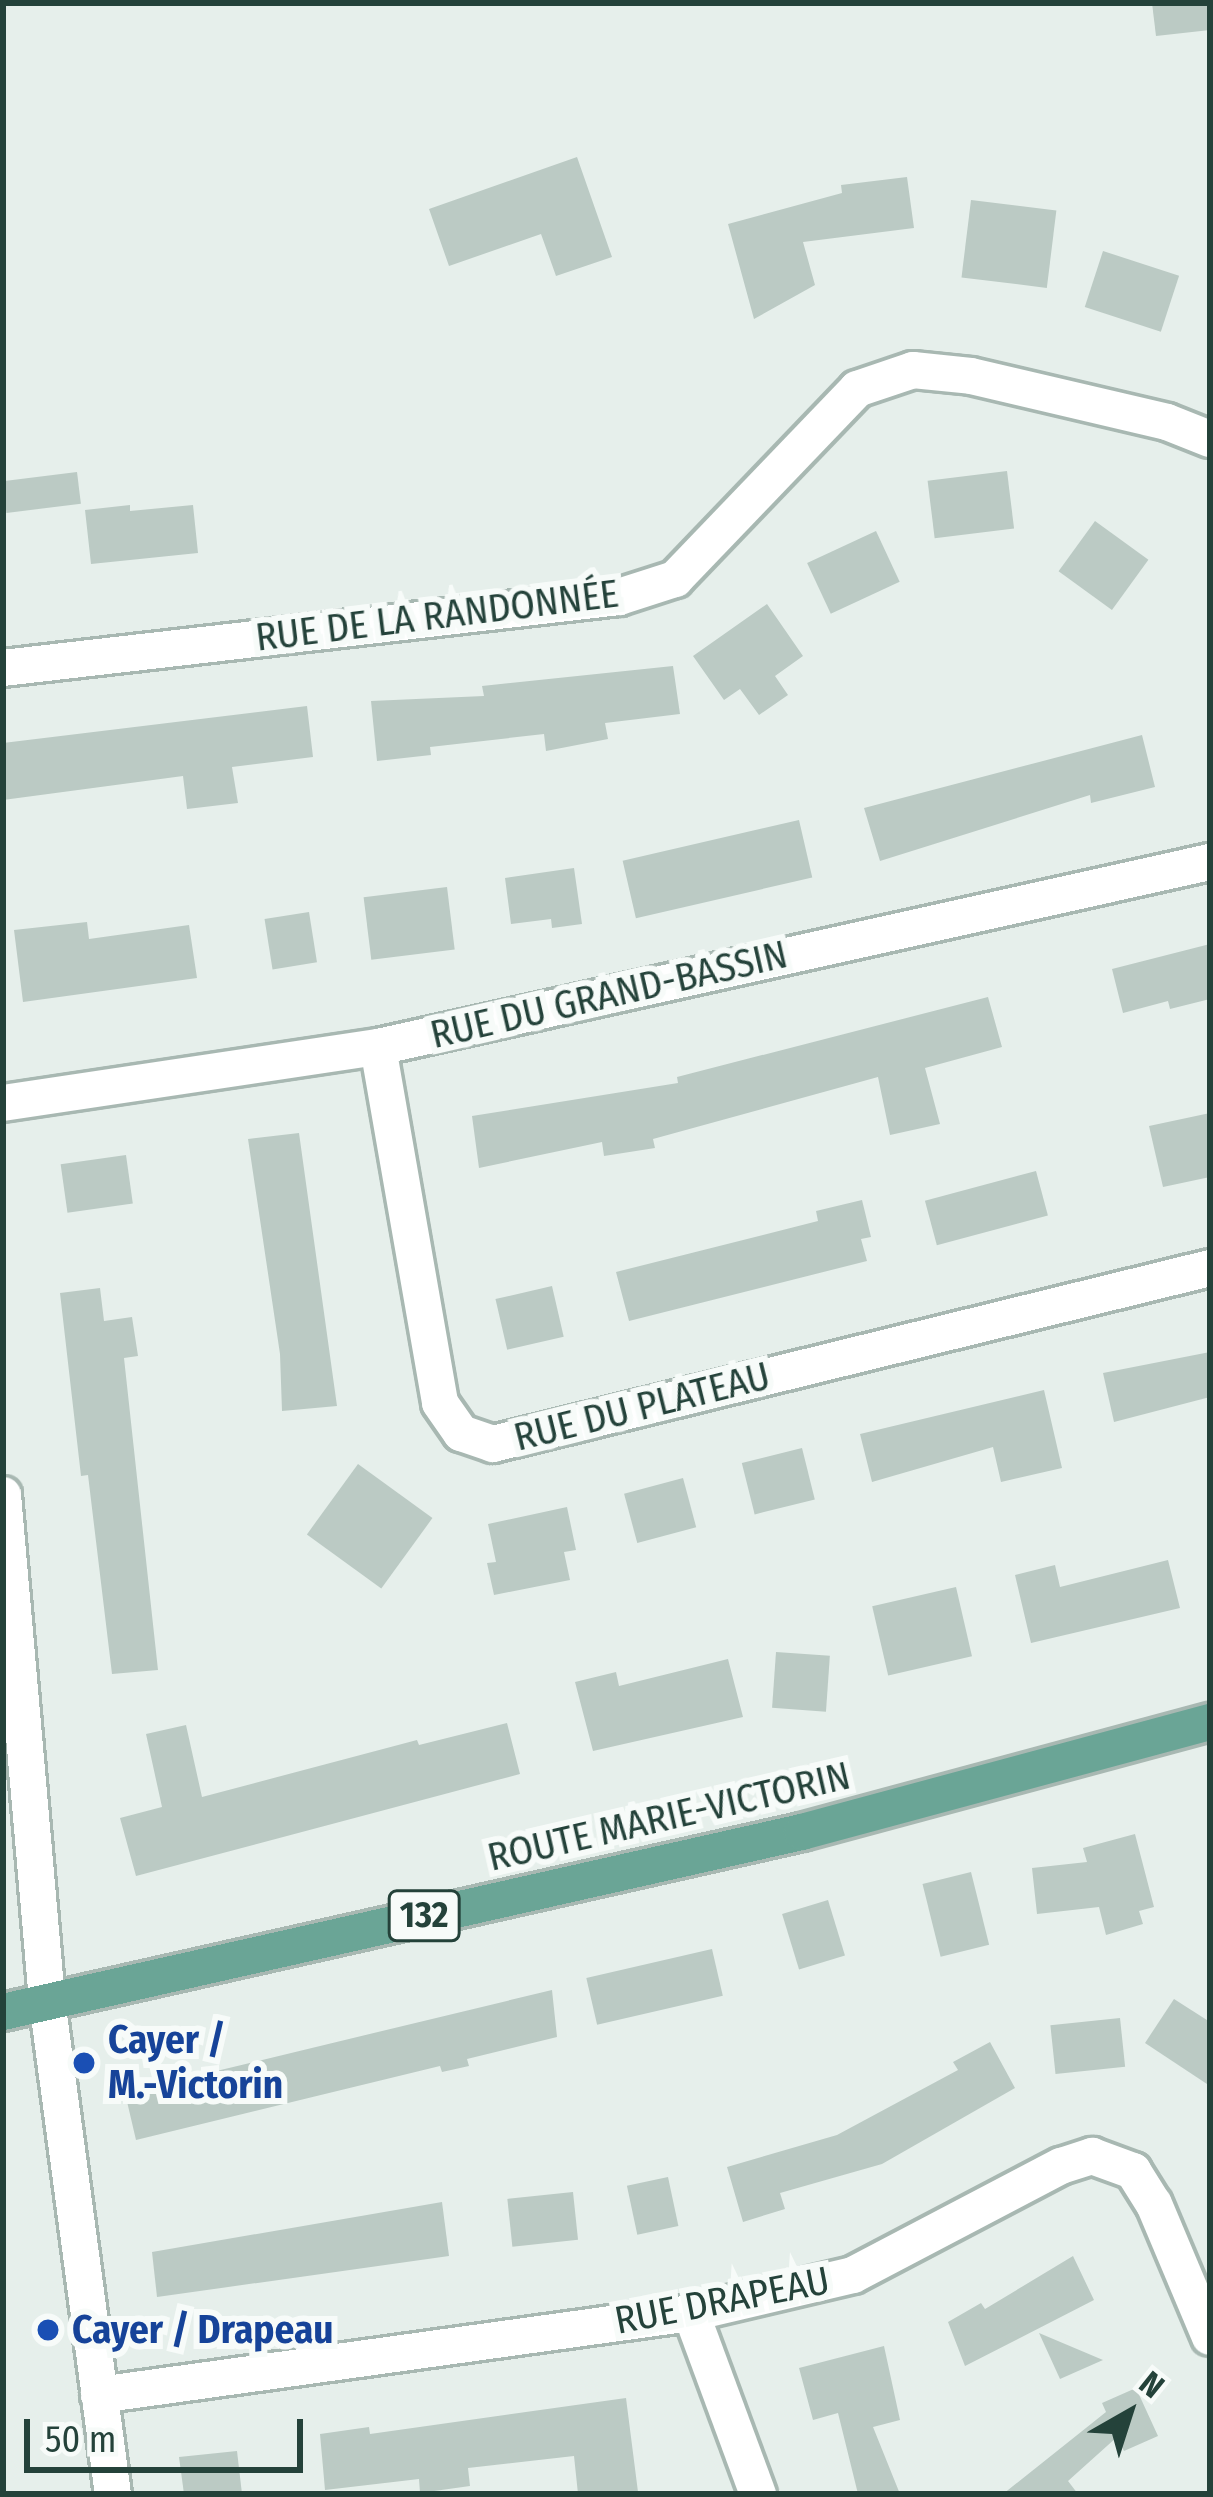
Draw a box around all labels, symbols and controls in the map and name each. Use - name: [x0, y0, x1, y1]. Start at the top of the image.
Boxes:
- street label: RUE DE LA RANDONNÉE: [253, 571, 621, 661]
- street label: RUE DU GRAND-BASSIN: [426, 931, 792, 1059]
- street label: RUE DU PLATEAU: [509, 1353, 775, 1461]
- street label: ROUTE MARIE-VICTORIN: [483, 1753, 855, 1881]
- road number: 132: [385, 1886, 463, 1946]
- place label: Cayer / M.-Victorin: [108, 2018, 283, 2109]
- marker: Cayer / M.-Victorin: [71, 2050, 97, 2076]
- street label: RUE DRAPEAU: [611, 2257, 833, 2345]
- place label: Cayer / Drapeau: [72, 2307, 334, 2353]
- marker: Cayer / Drapeau: [35, 2317, 61, 2343]
- north arrow: [1069, 2353, 1189, 2473]
- text: N: [1131, 2363, 1172, 2407]
- scale bar: [30, 2395, 309, 2469]
- text: 50 m: [45, 2418, 116, 2462]

